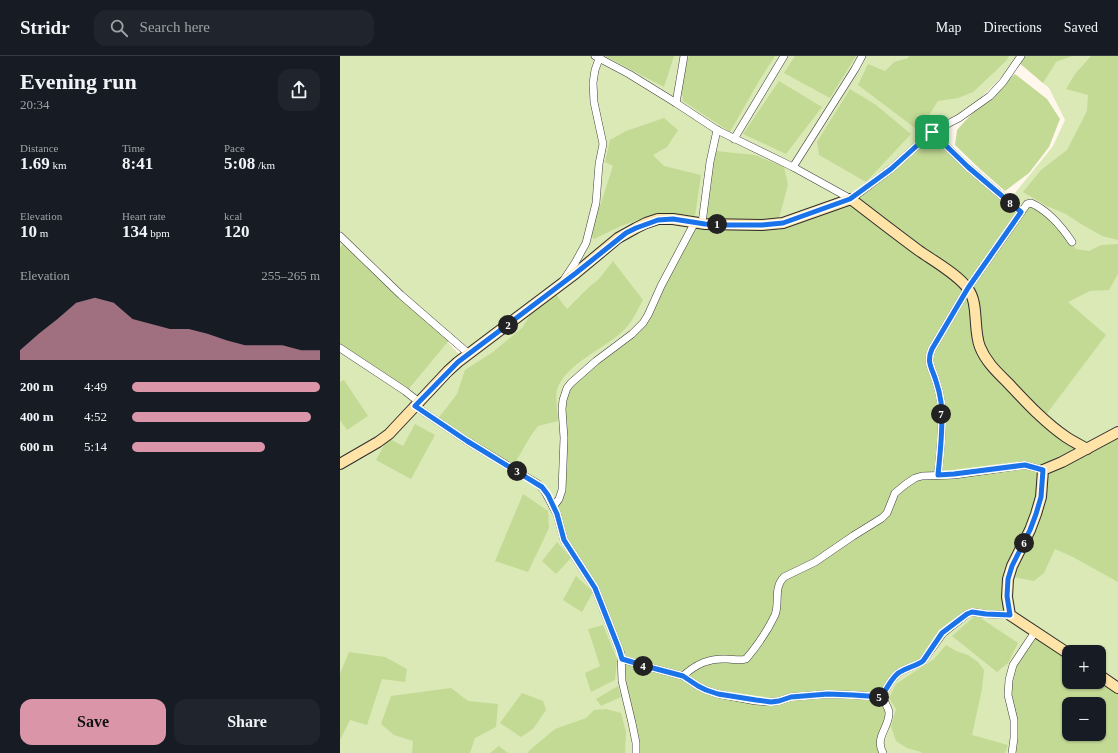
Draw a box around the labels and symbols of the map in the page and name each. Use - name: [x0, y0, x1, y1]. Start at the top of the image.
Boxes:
- pin: [915, 115, 949, 149]
- pin: 8: [1000, 193, 1020, 213]
- pin: 1: [707, 214, 727, 234]
- pin: 2: [498, 315, 518, 335]
- pin: 7: [931, 404, 951, 424]
- pin: 3: [507, 461, 527, 481]
- pin: 6: [1014, 533, 1034, 553]
- pin: 4: [633, 656, 653, 676]
- pin: 5: [869, 687, 889, 707]

